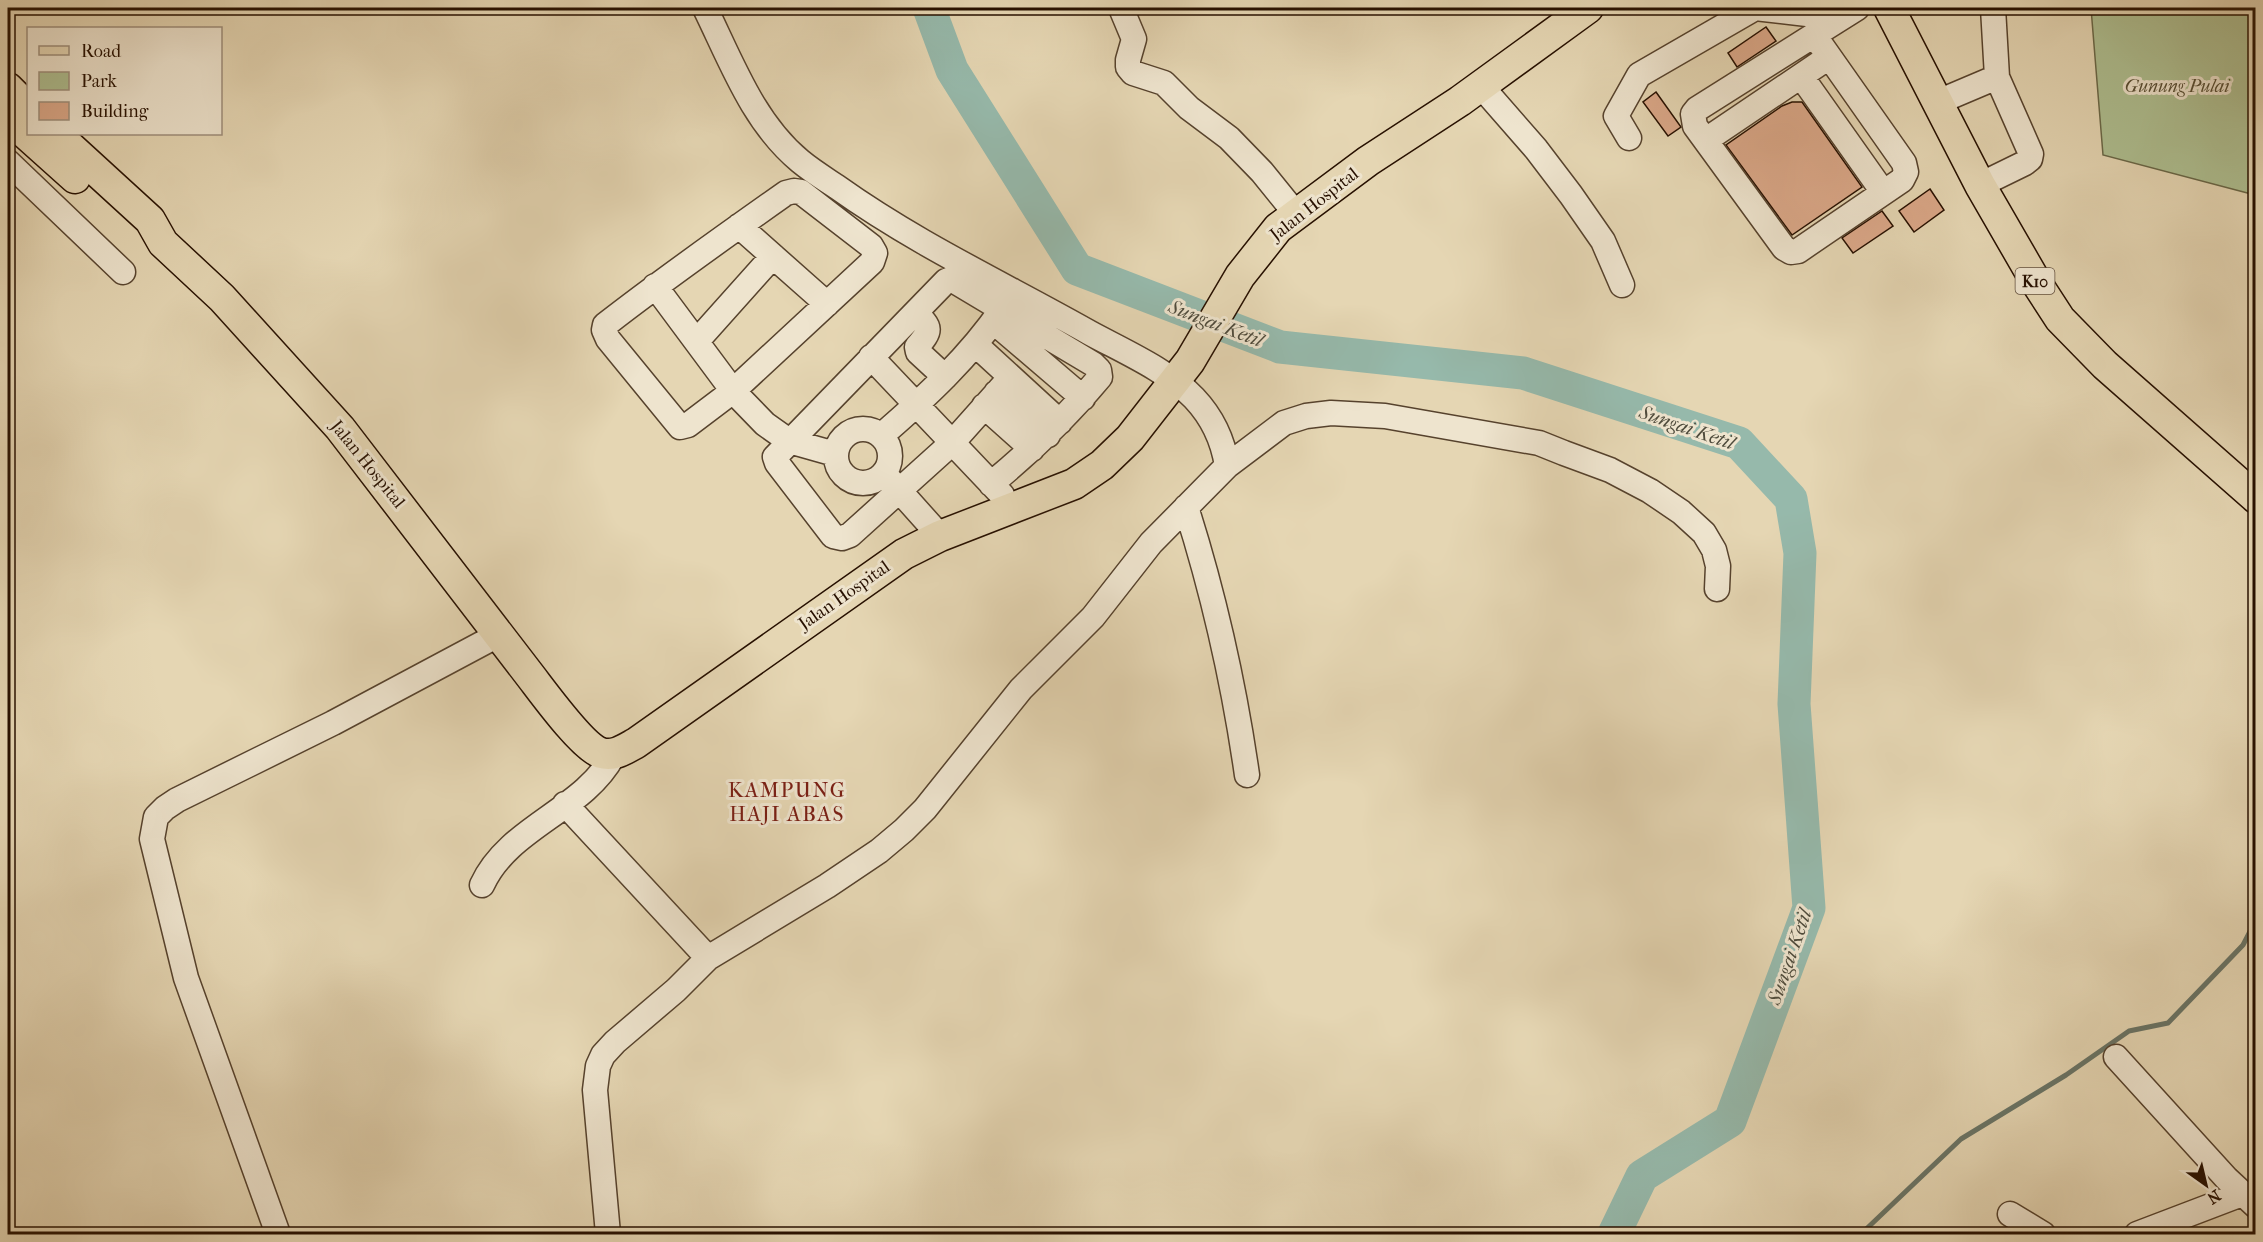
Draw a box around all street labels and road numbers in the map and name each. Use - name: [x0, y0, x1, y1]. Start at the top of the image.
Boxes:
- street label: Jalan Hospital: [1264, 163, 1363, 247]
- road number: K10: [2016, 268, 2054, 294]
- street label: Jalan Hospital: [325, 415, 409, 512]
- street label: Jalan Hospital: [793, 556, 894, 636]

